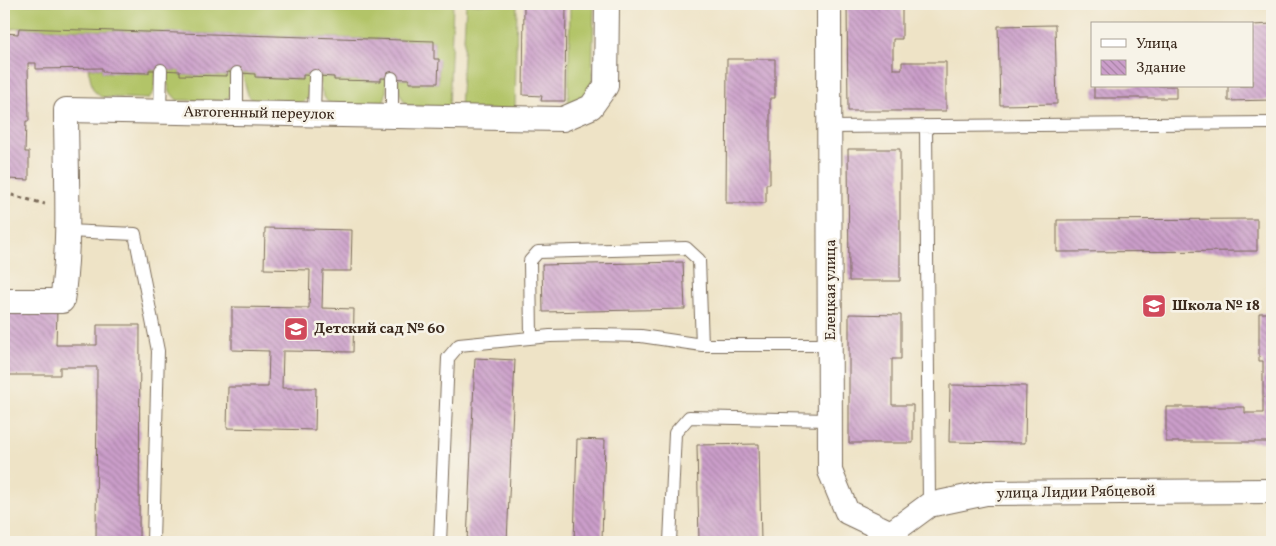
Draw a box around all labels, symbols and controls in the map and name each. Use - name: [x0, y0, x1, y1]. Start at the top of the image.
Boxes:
- legend: [1091, 22, 1254, 88]
- text: Улица: [1136, 34, 1178, 55]
- text: Здание: [1136, 58, 1186, 79]
- street label: Автогенный переулок: [183, 102, 335, 126]
- street label: Елецкая улица: [821, 239, 842, 341]
- school or university icon: Школа № 18: [1141, 293, 1167, 319]
- place label: Школа № 18: [1172, 296, 1260, 317]
- school or university icon: Детский сад № 60: [283, 316, 309, 342]
- place label: Детский сад № 60: [314, 319, 445, 340]
- street label: улица Лидии Рябцевой: [997, 481, 1155, 505]

